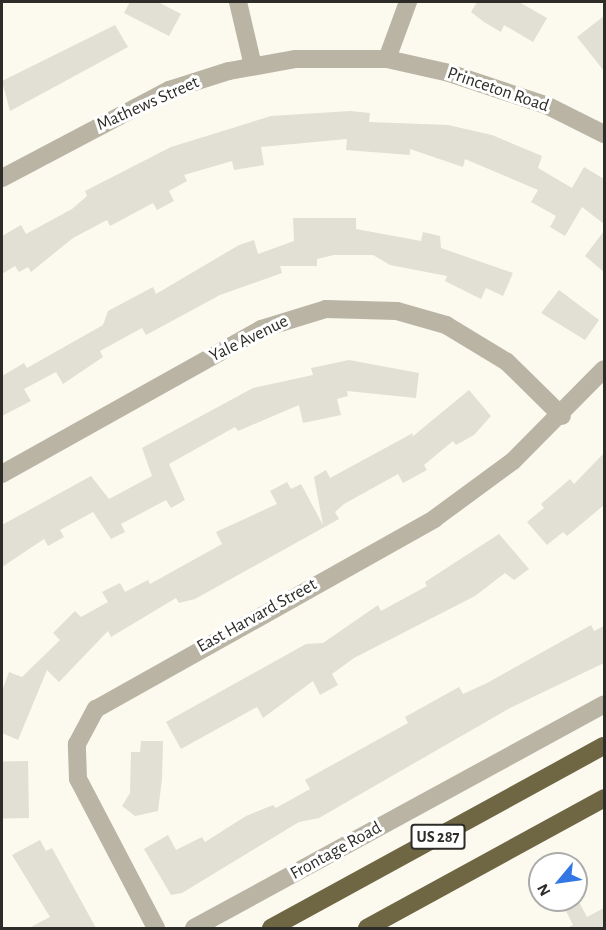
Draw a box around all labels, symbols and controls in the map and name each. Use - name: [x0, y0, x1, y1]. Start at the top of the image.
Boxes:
- street label: Princeton Road: [444, 63, 552, 117]
- street label: Mathews Street: [93, 72, 203, 136]
- street label: Yale Avenue: [206, 311, 292, 367]
- street label: East Harvard Street: [193, 574, 321, 658]
- street label: Frontage Road: [287, 817, 385, 885]
- road number: US 287: [410, 824, 466, 850]
- north arrow: [528, 852, 588, 912]
- text: N: [534, 881, 554, 899]

